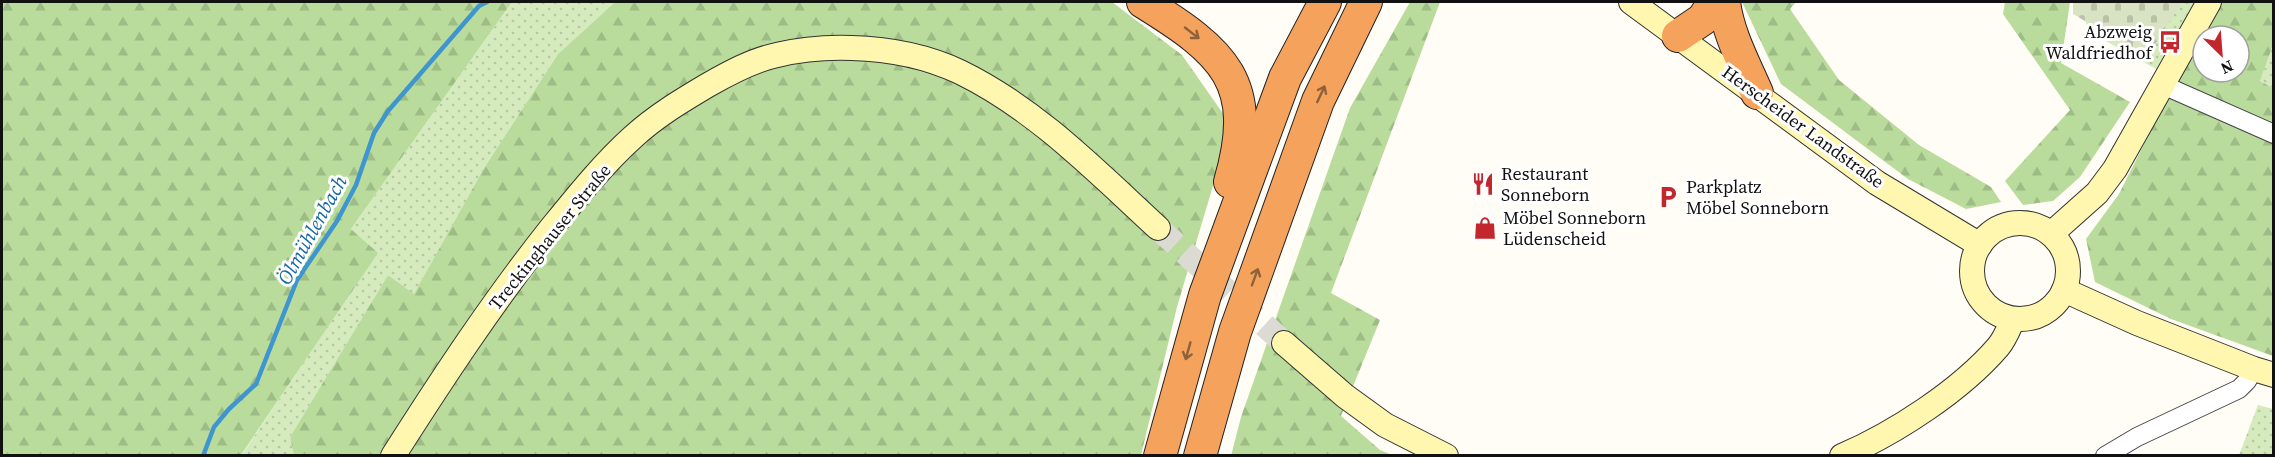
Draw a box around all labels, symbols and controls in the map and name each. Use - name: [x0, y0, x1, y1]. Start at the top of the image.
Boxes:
- place label: Abzweig Waldfriedhof: [2045, 19, 2154, 65]
- north arrow: [2191, 24, 2251, 84]
- one-way arrow: [1184, 27, 1200, 40]
- bus stop icon: Abzweig Waldfriedhof: [2157, 29, 2183, 55]
- text: N: [2217, 55, 2237, 80]
- street label: Herscheider Landstraße: [1717, 59, 1889, 194]
- one-way arrow: [1316, 86, 1328, 104]
- street label: Treckinghauser Straße: [483, 158, 616, 315]
- place label: Restaurant Sonneborn: [1501, 161, 1590, 207]
- water label: Ölmühlenbach: [270, 170, 354, 290]
- restaurant icon: Restaurant Sonneborn: [1470, 171, 1496, 197]
- place label: Parkplatz Möbel Sonneborn: [1686, 174, 1829, 220]
- parking icon: Parkplatz Möbel Sonneborn: [1655, 184, 1681, 210]
- place label: Möbel Sonneborn Lüdenscheid: [1503, 205, 1646, 251]
- shop icon: Möbel Sonneborn Lüdenscheid: [1472, 215, 1498, 241]
- one-way arrow: [1250, 268, 1261, 287]
- one-way arrow: [1182, 341, 1193, 360]

